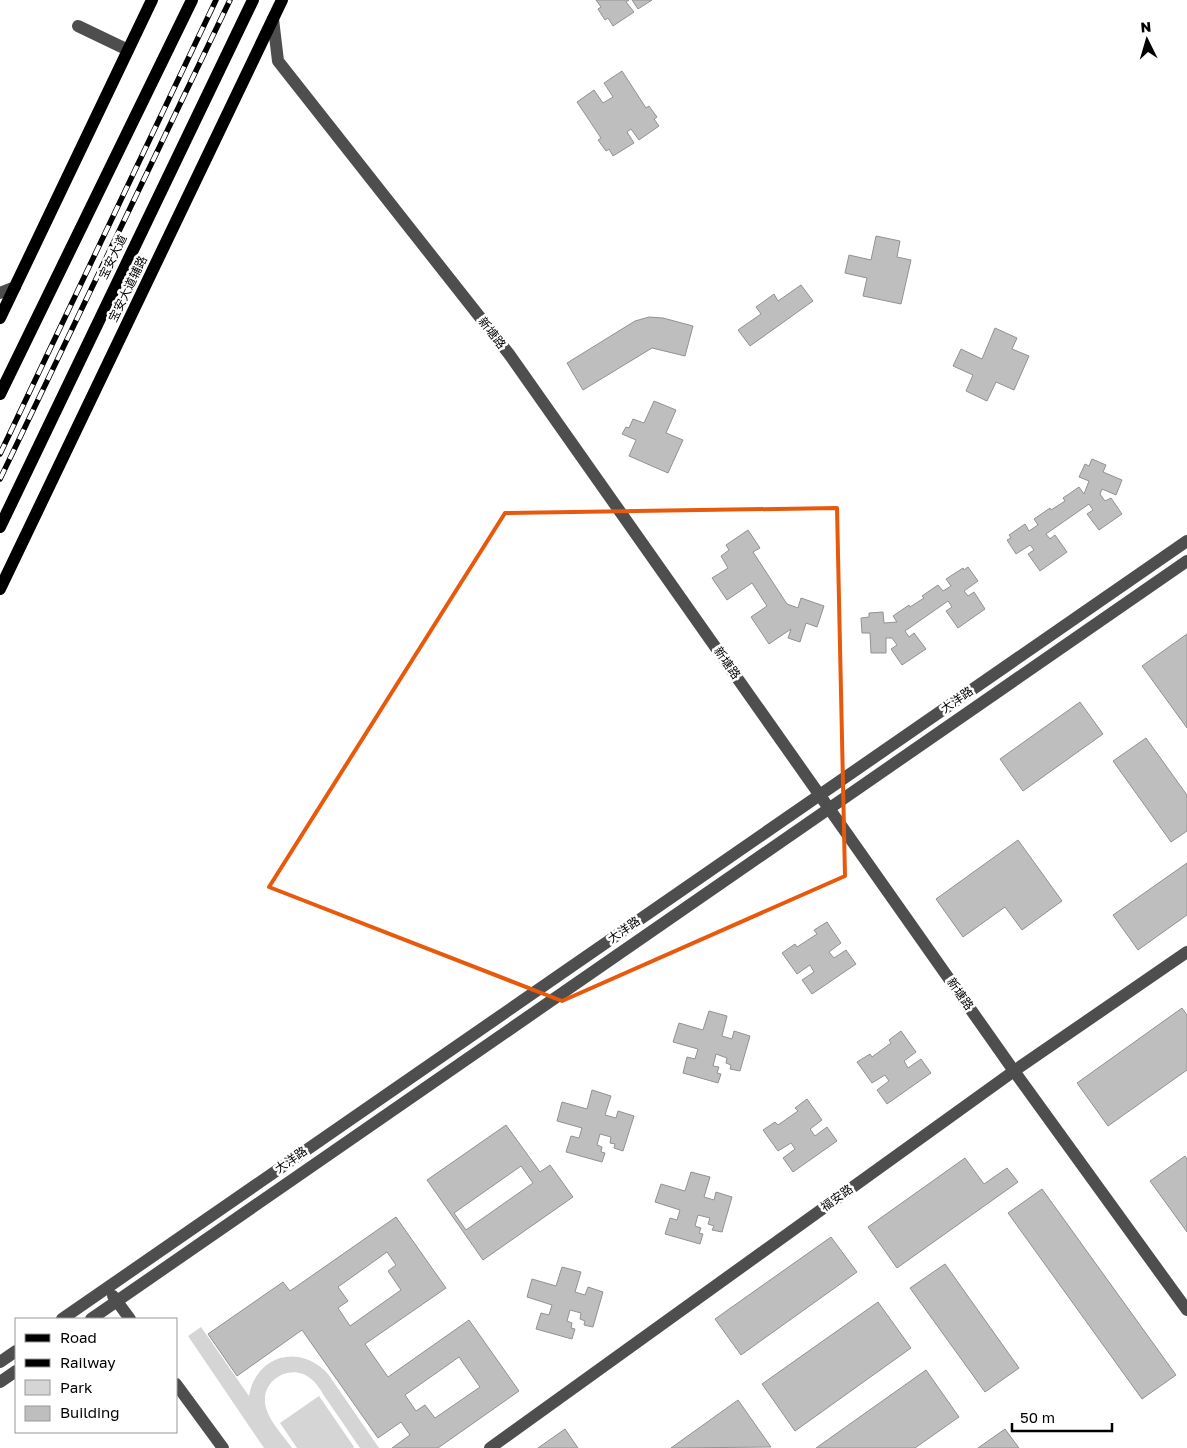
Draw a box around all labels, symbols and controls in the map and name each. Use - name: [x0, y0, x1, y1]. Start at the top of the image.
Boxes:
- north arrow: [1122, 15, 1172, 65]
- text: N: [1140, 18, 1152, 35]
- street label: 宝安大道: [95, 232, 130, 282]
- street label: 宝安大道辅路: [105, 253, 150, 324]
- street label: 新塘路: [475, 314, 509, 351]
- street label: 新塘路: [711, 644, 744, 682]
- street label: 大洋路: [938, 683, 976, 716]
- street label: 大洋路: [605, 913, 643, 946]
- street label: 新塘路: [944, 975, 977, 1013]
- street label: 大洋路: [272, 1143, 310, 1176]
- street label: 福安路: [818, 1181, 856, 1214]
- legend: [15, 1318, 178, 1433]
- text: Road: [60, 1328, 97, 1346]
- text: Railway: [60, 1353, 116, 1371]
- text: Park: [60, 1378, 93, 1396]
- scale bar: [1012, 1400, 1112, 1432]
- text: Building: [60, 1403, 120, 1421]
- text: 50 m: [1020, 1408, 1055, 1426]

